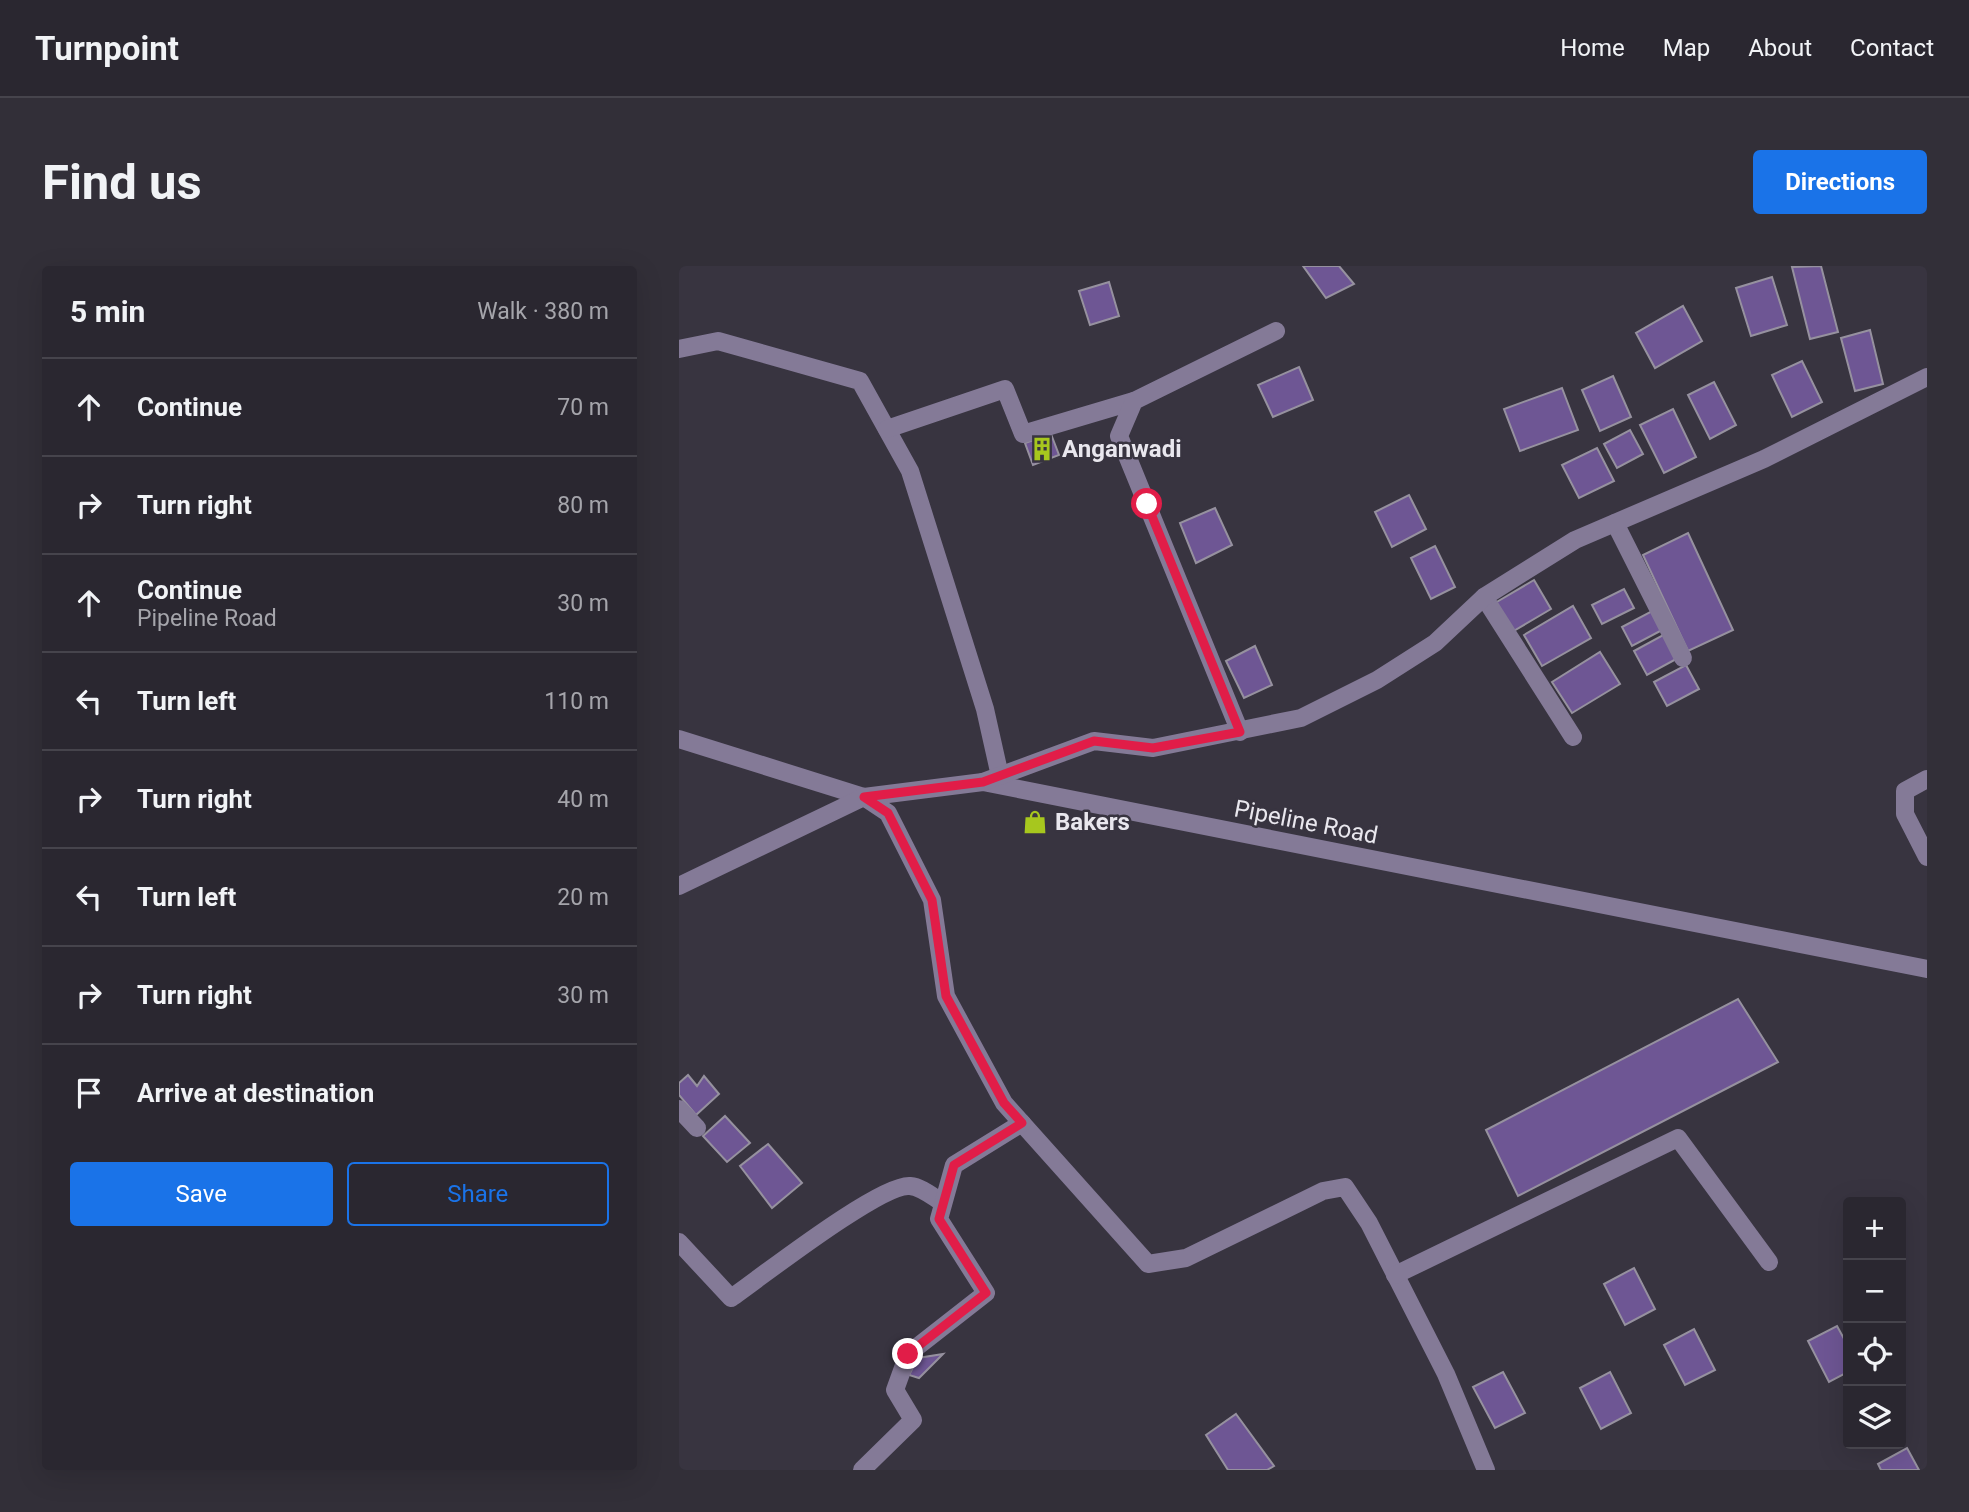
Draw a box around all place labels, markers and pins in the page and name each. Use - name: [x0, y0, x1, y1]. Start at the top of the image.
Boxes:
- building icon: Anganwadi: [1028, 435, 1056, 463]
- place label: Anganwadi: [1062, 435, 1182, 463]
- shop icon: Bakers: [1021, 808, 1049, 836]
- place label: Bakers: [1055, 808, 1130, 836]

